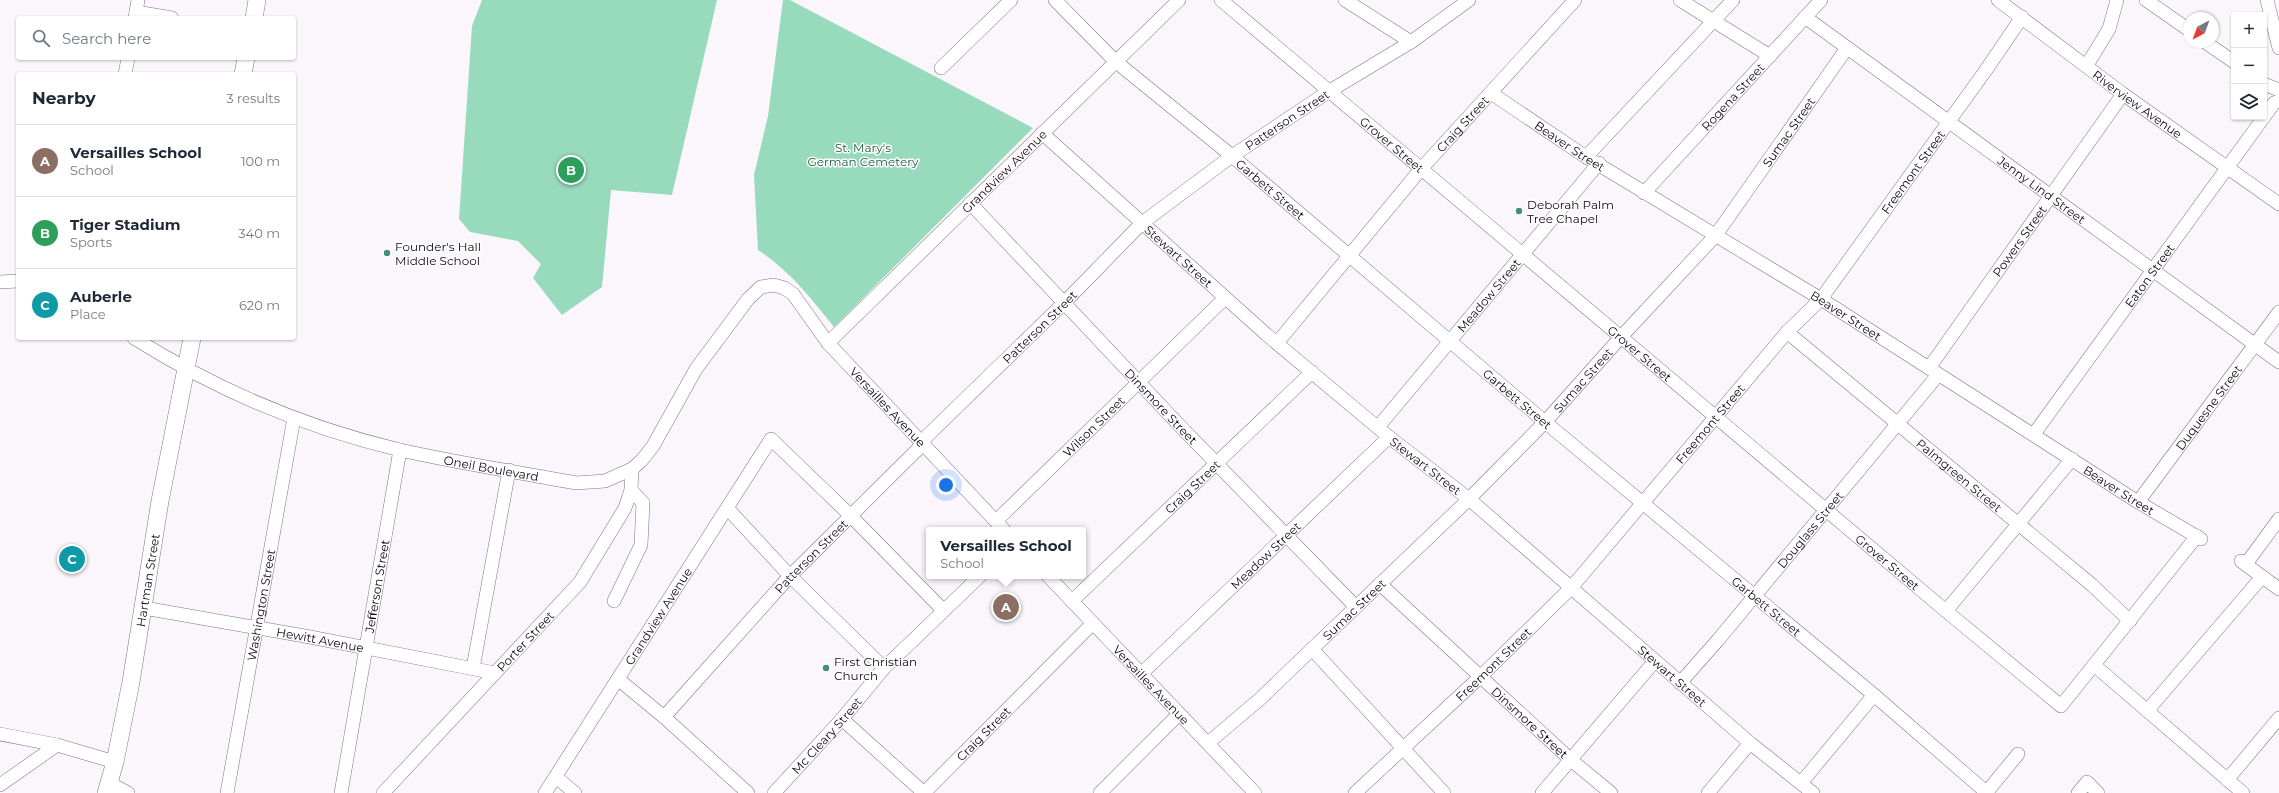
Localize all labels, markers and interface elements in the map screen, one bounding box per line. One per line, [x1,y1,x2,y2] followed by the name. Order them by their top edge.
[2183,12,2219,48] north arrow
[2231,12,2267,120] map controls
[2231,12,2267,48] button: +
[16,16,296,60] search box
[30,27,52,49] icon: search
[62,29,151,48] text: Search here
[2231,48,2267,84] button: −
[1698,59,1767,133] street label: Rogena Street
[2090,67,2185,141] street label: Riverview Avenue
[2231,84,2267,120] button: layers
[1242,86,1332,153] street label: Patterson Street
[32,88,96,108] text: Nearby
[226,90,280,106] text: 3 results
[1433,92,1492,155] street label: Craig Street
[1759,94,1818,169] street label: Sumac Street
[1357,113,1427,176] street label: Grover Street
[1532,117,1608,174] street label: Beaver Street
[958,126,1050,216] street label: Grandview Avenue
[1878,127,1948,216] street label: Freemont Street
[808,140,919,169] park label: St. Mary's German Cemetery
[70,143,202,162] text: Versailles School
[1994,152,2089,226] street label: Jenny Lind Street
[40,153,50,169] text: A
[241,153,280,169] text: 100 m
[558,155,584,185] pin: B
[1233,155,1308,222] street label: Garbett Street
[70,162,114,178] text: School
[1527,197,1614,226] place label: Deborah Palm Tree Chapel
[1989,202,2049,279] street label: Powers Street
[1514,206,1524,216] marker: Deborah Palm Tree Chapel
[70,215,181,234] text: Tiger Stadium
[1142,222,1216,290] street label: Stewart Street
[40,225,50,241] text: B
[238,225,280,241] text: 340 m
[70,234,112,250] text: Sports
[395,239,481,268] place label: Founder's Hall Middle School
[2121,241,2177,310] street label: Eaton Street
[382,248,392,258] marker: Founder's Hall Middle School
[1453,255,1523,335] street label: Meadow Street
[70,287,132,306] text: Auberle
[999,287,1080,366] street label: Patterson Street
[1808,287,1884,343] street label: Beaver Street
[40,297,50,313] text: C
[239,297,280,313] text: 620 m
[70,306,106,322] text: Place
[1605,322,1675,384] street label: Grover Street
[1550,344,1615,415] street label: Sumac Street
[2172,362,2245,453] street label: Duquesne Street
[847,364,929,450] street label: Versailles Avenue
[1122,365,1201,447] street label: Dinsmore Street
[1480,365,1555,432] street label: Garbett Street
[1672,381,1748,466] street label: Freemont Street
[1059,393,1128,460] street label: Wilson Street
[1387,433,1465,498] street label: Stewart Street
[1914,435,2005,515] street label: Palmgreen Street
[443,452,540,484] street label: Oneil Boulevard
[1161,456,1223,516] street label: Craig Street
[2081,462,2157,518] street label: Beaver Street
[936,475,956,495] your location
[1774,488,1846,571] street label: Douglass Street
[771,516,851,596] street label: Patterson Street
[1227,518,1304,592] street label: Meadow Street
[926,527,1086,579] popup
[1853,531,1923,593] street label: Grover Street
[132,532,162,628] street label: Hartman Street
[940,536,1072,555] text: Versailles School
[361,538,392,635] street label: Jefferson Street
[59,544,85,574] pin: C
[243,548,278,662] street label: Washington Street
[940,555,984,571] text: School
[621,564,695,668] street label: Grandview Avenue
[1729,573,1804,639] street label: Garbett Street
[1319,575,1388,643] street label: Sumac Street
[993,592,1019,622] pin: A
[493,608,557,674] street label: Porter Street
[275,624,365,655] street label: Hewitt Avenue
[1452,624,1534,704] street label: Freemont Street
[1110,642,1193,727] street label: Versailles Avenue
[1635,642,1710,710] street label: Stewart Street
[834,654,917,683] place label: First Christian Church
[821,663,831,673] marker: First Christian Church
[1489,683,1572,761] street label: Dinsmore Street
[788,694,865,777] street label: Mc Cleary Street
[953,703,1014,764] street label: Craig Street

